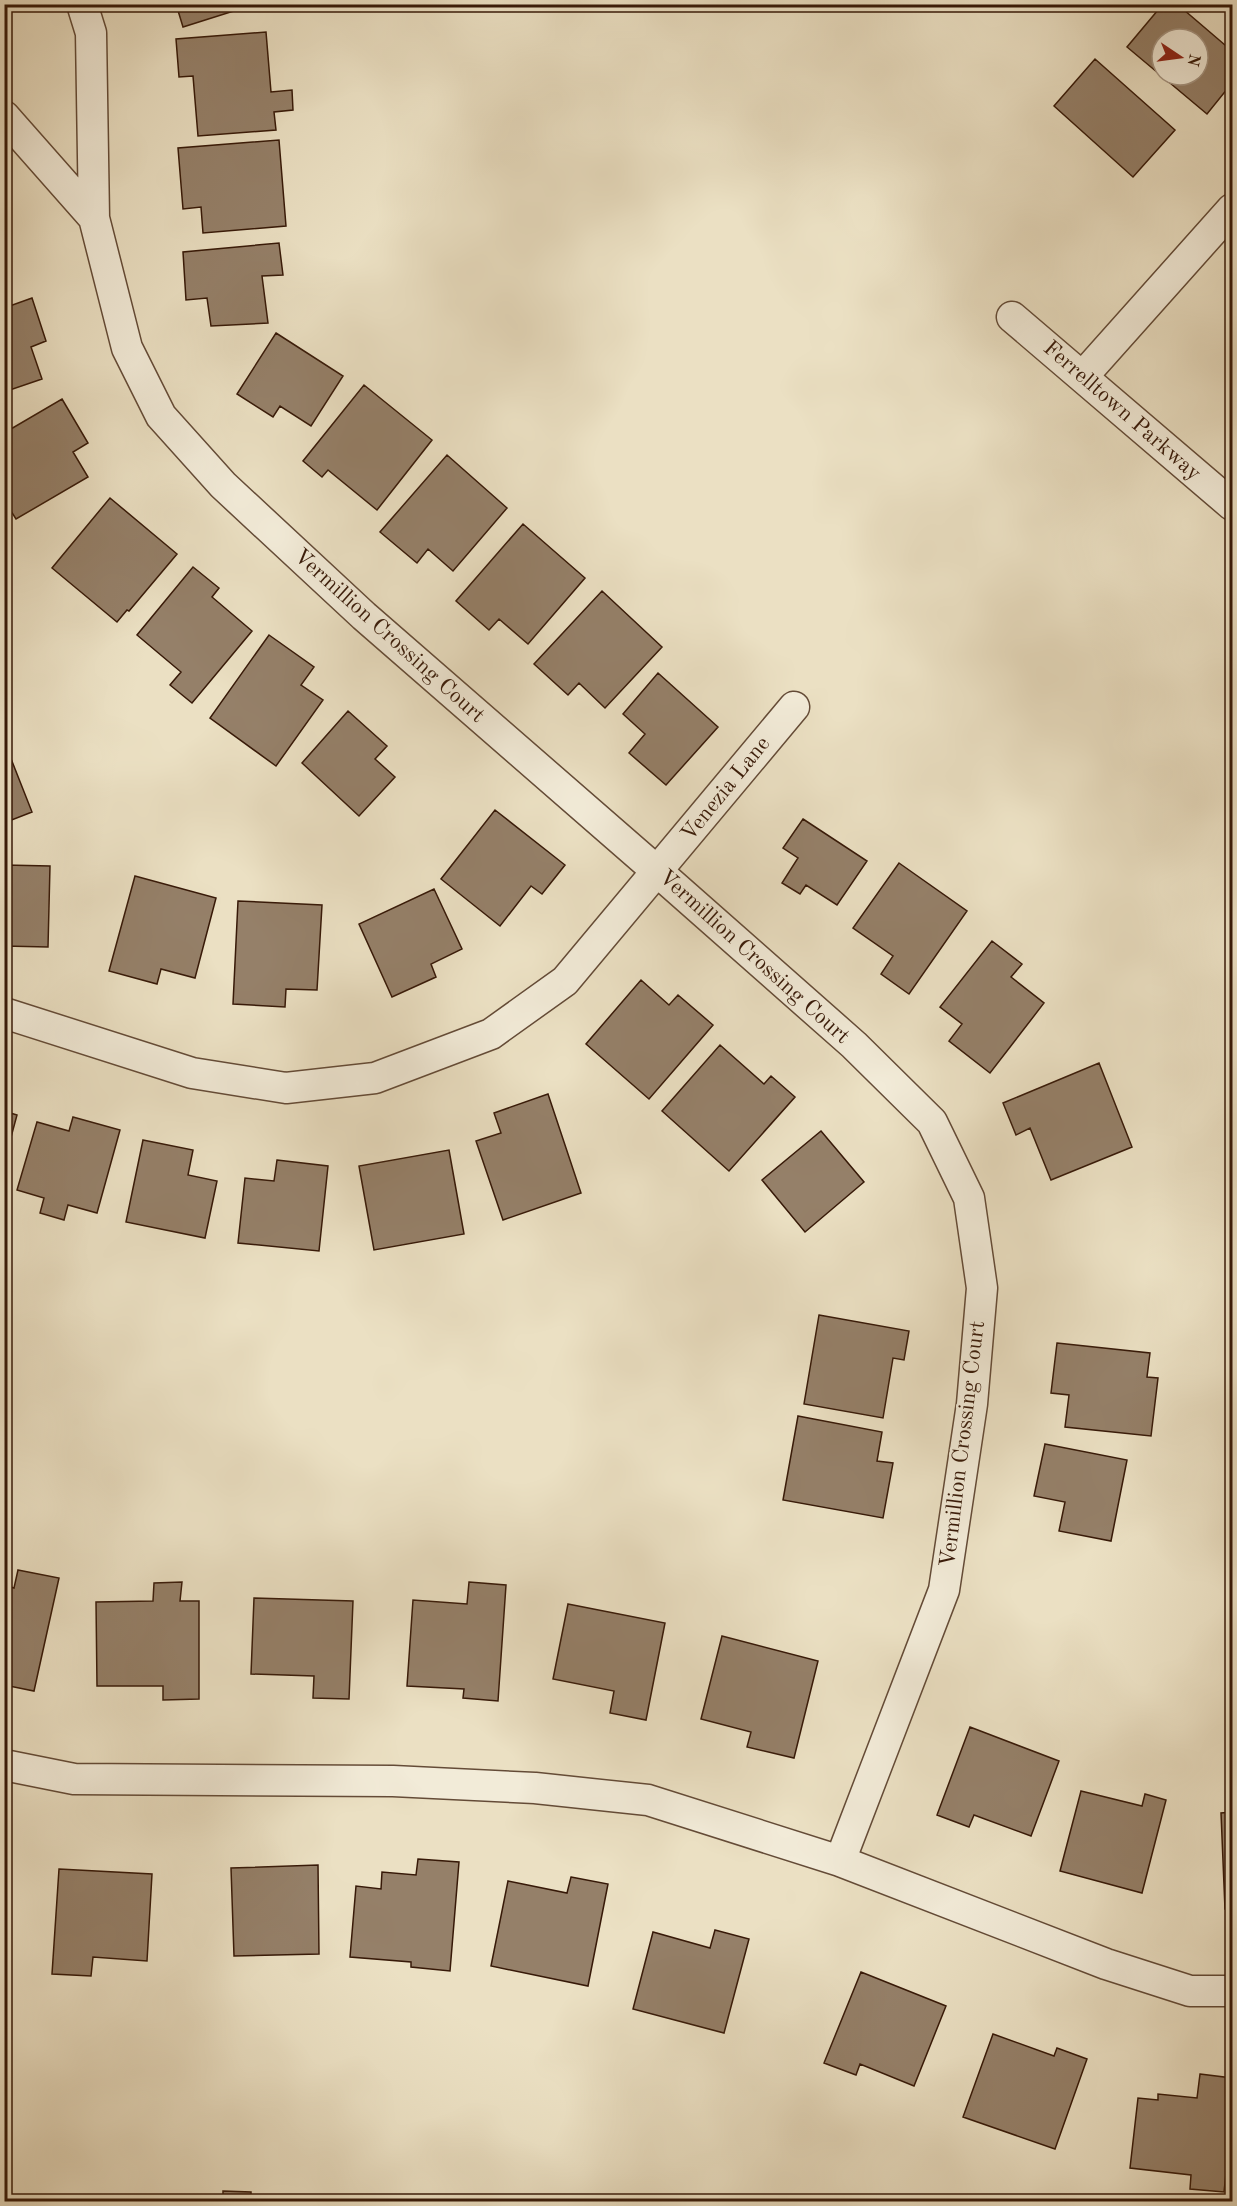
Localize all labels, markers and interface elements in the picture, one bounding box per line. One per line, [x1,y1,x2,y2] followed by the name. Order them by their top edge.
[1150,27,1210,87] north arrow
[1183,52,1202,68] text: N
[1039,337,1205,485] street label: Ferrelltown Parkway
[290,545,488,727] street label: Vermillion Crossing Court
[677,733,775,845] street label: Venezia Lane
[655,866,853,1048] street label: Vermillion Crossing Court
[937,1320,989,1568] street label: Vermillion Crossing Court

